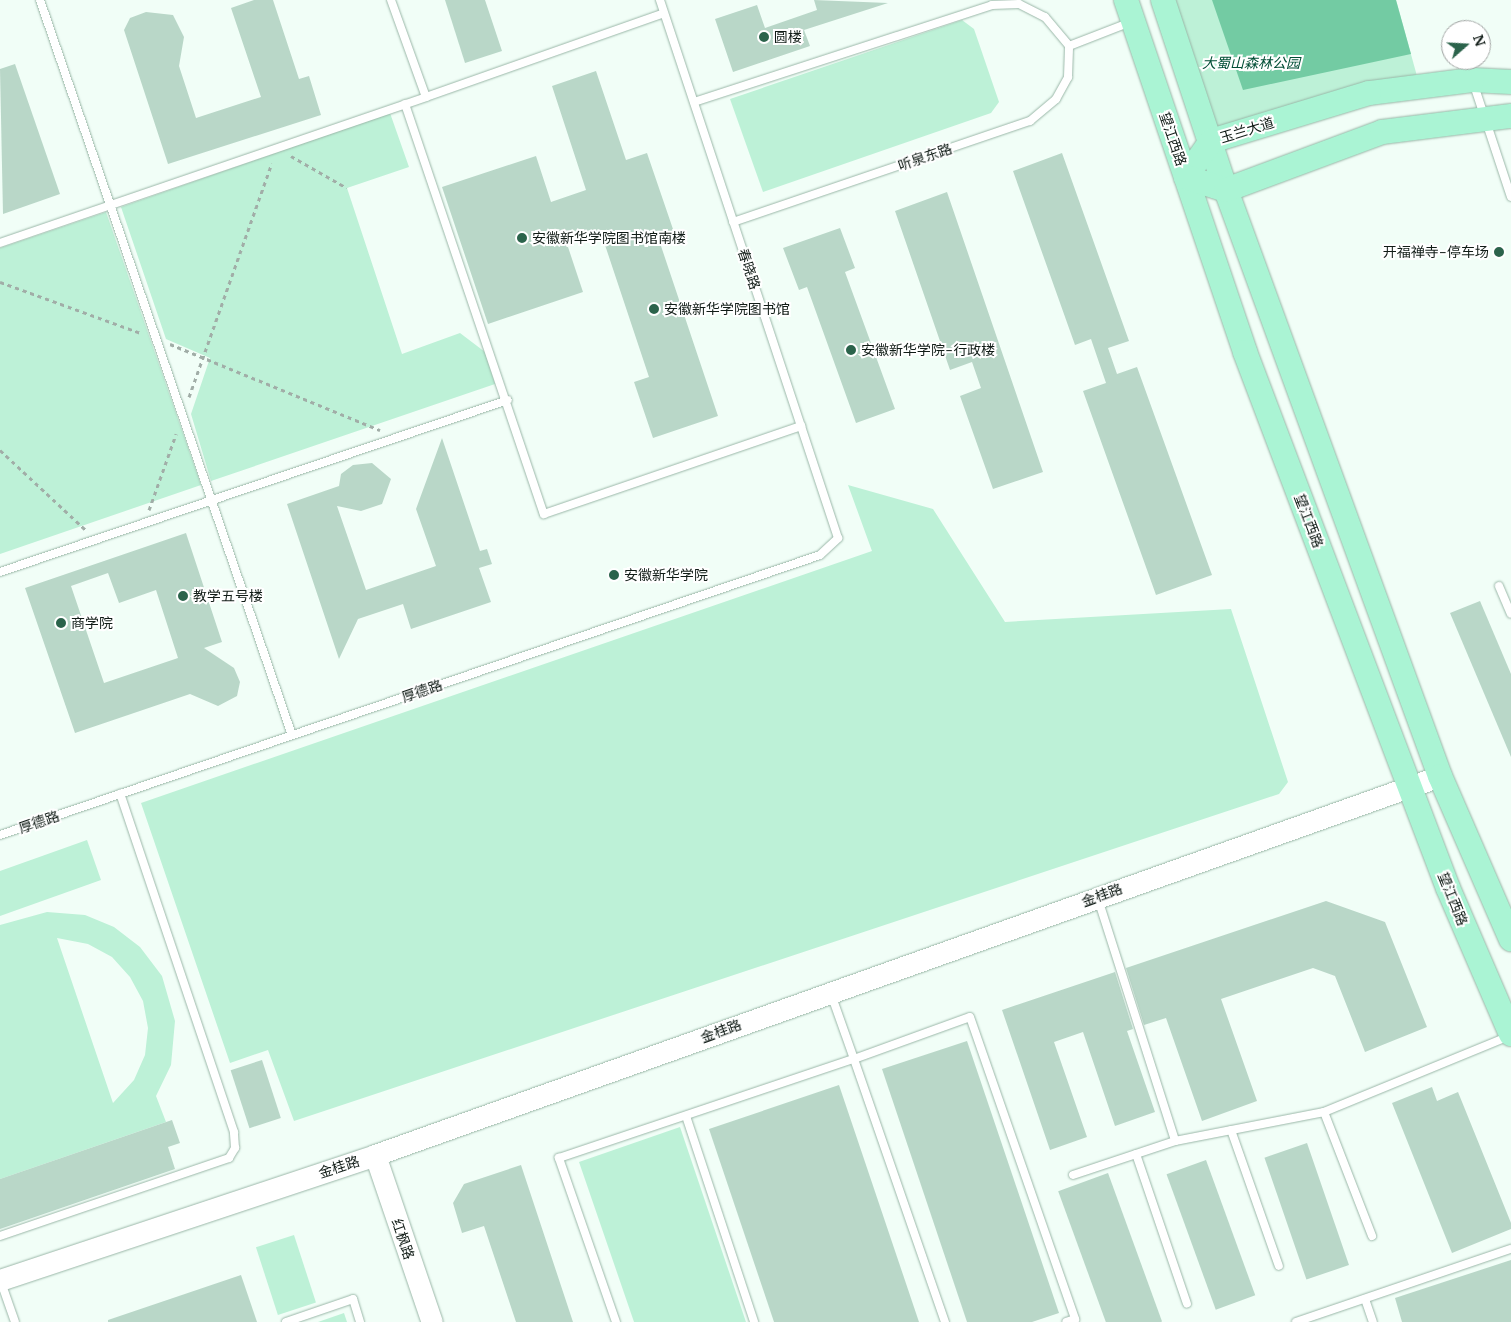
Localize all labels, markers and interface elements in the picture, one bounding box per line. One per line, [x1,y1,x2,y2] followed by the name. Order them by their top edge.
[1441,20,1491,70] north arrow
[774,29,802,45] place label: 圆楼
[758,31,770,43] marker: 圆楼
[1469,32,1490,49] text: N
[1202,55,1300,71] park label: 大蜀山森林公园
[1156,110,1190,168] street label: 望江西路
[1218,114,1276,146] street label: 玉兰大道
[896,140,954,174] street label: 听泉东路
[532,230,686,246] place label: 安徽新华学院图书馆南楼
[516,232,528,244] marker: 安徽新华学院图书馆南楼
[1383,244,1489,260] place label: 开福禅寺-停车场
[735,246,763,292] street label: 春晓路
[1493,246,1505,258] marker: 开福禅寺-停车场
[664,301,790,317] place label: 安徽新华学院图书馆
[648,303,660,315] marker: 安徽新华学院图书馆
[861,342,995,358] place label: 安徽新华学院-行政楼
[845,344,857,356] marker: 安徽新华学院-行政楼
[1291,492,1327,550] street label: 望江西路
[624,567,708,583] place label: 安徽新华学院
[608,569,620,581] marker: 安徽新华学院
[193,588,263,604] place label: 教学五号楼
[177,590,189,602] marker: 教学五号楼
[71,615,113,631] place label: 商学院
[55,617,67,629] marker: 商学院
[399,676,445,706] street label: 厚德路
[16,807,62,837] street label: 厚德路
[1435,870,1471,928] street label: 望江西路
[1079,880,1125,910] street label: 金桂路
[698,1016,744,1046] street label: 金桂路
[316,1153,362,1181] street label: 金桂路
[388,1216,418,1262] street label: 红枫路

